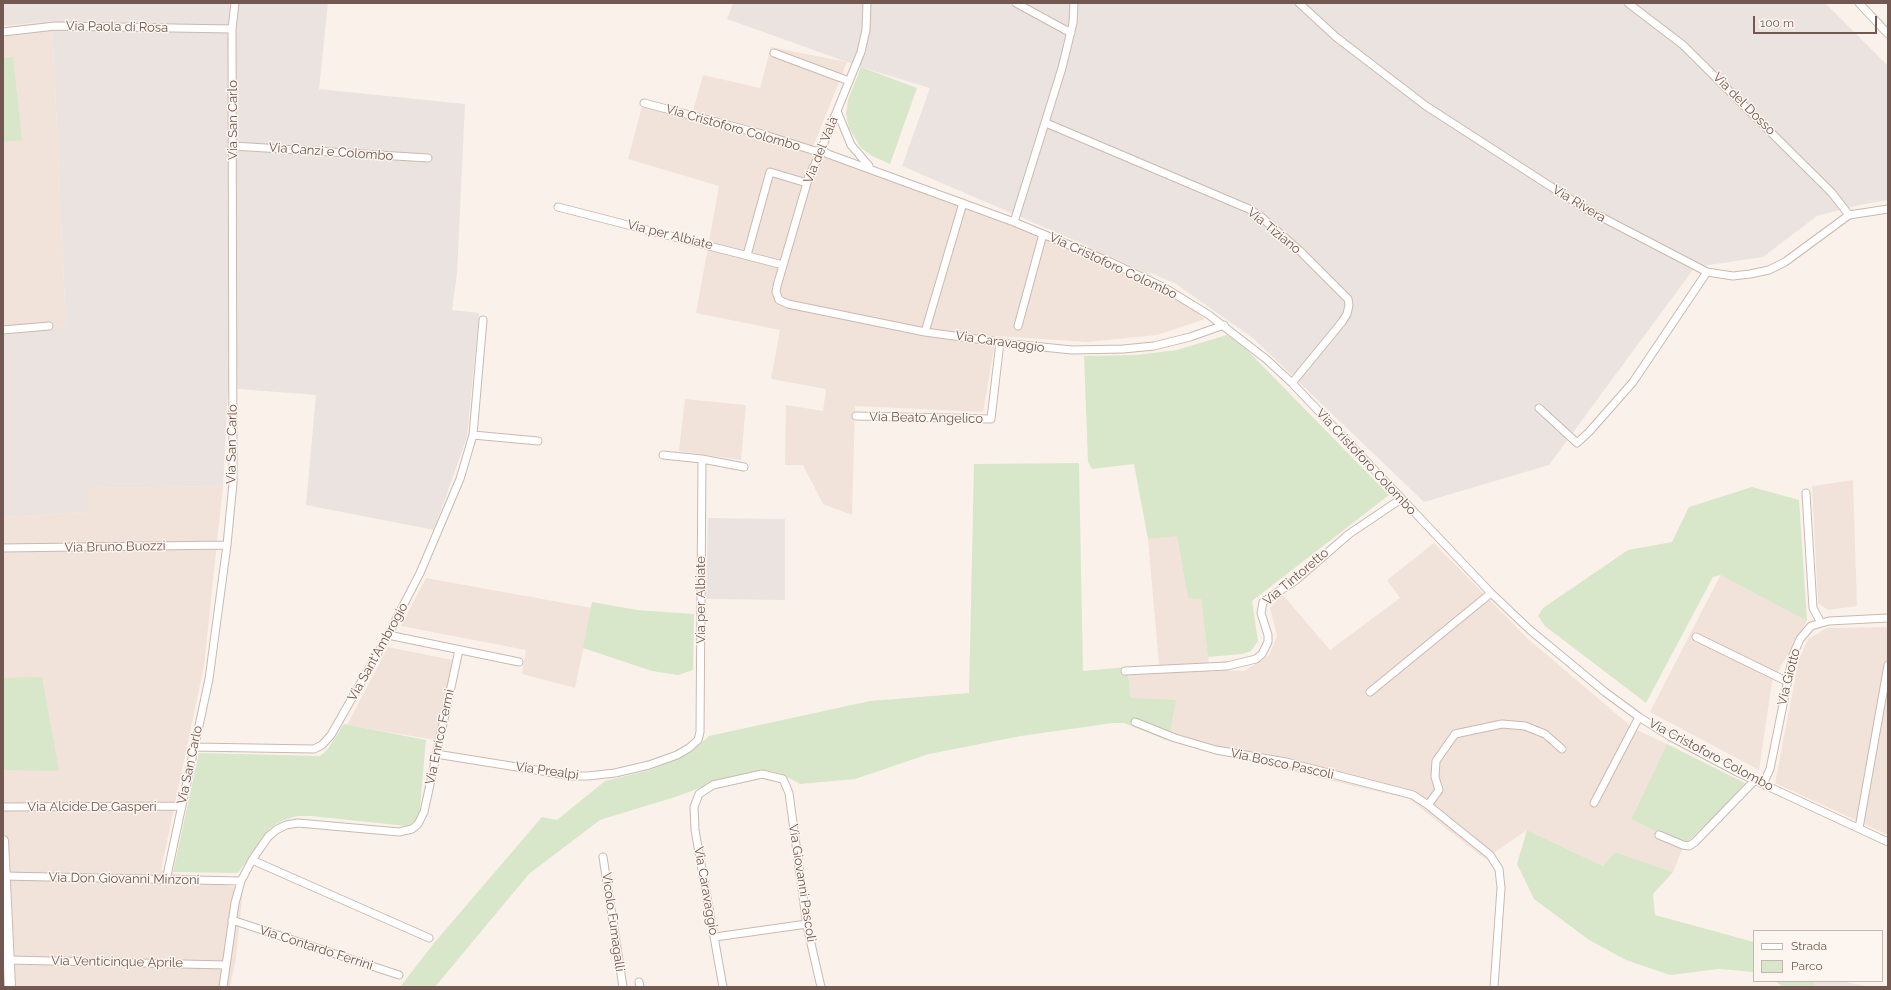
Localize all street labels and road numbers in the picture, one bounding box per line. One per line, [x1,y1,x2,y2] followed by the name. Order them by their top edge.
[66,18,168,36] street label: Via Paola di Rosa
[1710,70,1778,138] street label: Via del Dosso
[225,80,241,160] street label: Via San Carlo
[664,101,802,155] street label: Via Cristoforo Colombo
[801,114,841,186] street label: Via del Valà
[268,140,394,164] street label: Via Canzi e Colombo
[1550,182,1608,226] street label: Via Rivera
[1244,205,1304,257] street label: Via Tiziano
[626,217,714,253] street label: Via per Albiate
[1047,229,1179,303] street label: Via Cristoforo Colombo
[954,328,1046,356] street label: Via Caravaggio
[224,404,240,484] street label: Via San Carlo
[1313,406,1419,518] street label: Via Cristoforo Colombo
[869,409,983,427] street label: Via Beato Angelico
[64,538,166,556] street label: Via Bruno Buozzi
[1260,545,1332,609] street label: Via Tintoretto
[693,556,709,644] street label: Via per Albiate
[344,600,412,704] street label: Via Sant'Ambrogio
[1774,647,1804,707] street label: Via Giotto
[422,688,458,786] street label: Via Enrico Fermi
[1646,715,1776,795] street label: Via Cristoforo Colombo
[174,724,206,806] street label: Via San Carlo
[1229,745,1335,783] street label: Via Bosco Pascoli
[514,759,580,783] street label: Via Prealpi
[27,799,157,815] street label: Via Alcide De Gasperi
[785,823,819,943] street label: Via Giovanni Pascoli
[691,845,721,937] street label: Via Caravaggio
[48,870,200,888] street label: Via Don Giovanni Minzoni
[598,871,628,973] street label: Vicolo Fumagalli
[257,922,375,974] street label: Via Contardo Ferrini
[51,953,183,971] street label: Via Venticinque Aprile

